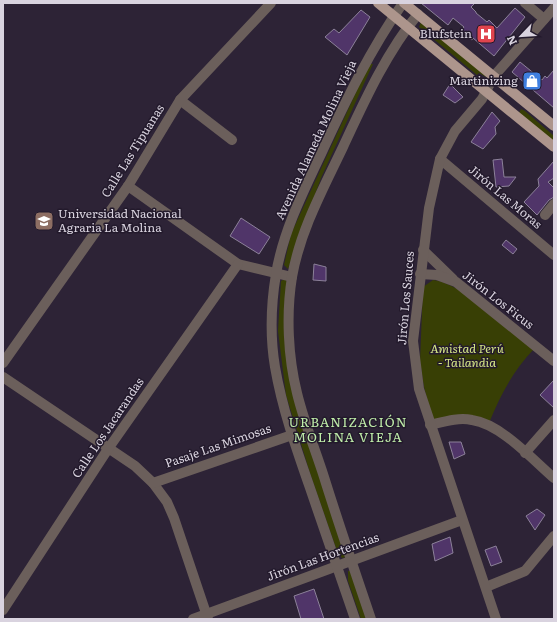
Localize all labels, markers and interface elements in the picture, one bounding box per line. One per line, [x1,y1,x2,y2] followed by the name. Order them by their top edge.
[501,16,541,56] north arrow
[475,23,497,45] hospital icon: Blufstein
[420,24,472,42] place label: Blufstein
[502,33,520,48] text: N
[270,56,360,222] street label: Avenida Alameda Molina Vieja
[521,70,543,92] shop icon: Martinizing
[449,71,518,89] place label: Martinizing
[96,100,168,201] street label: Calle Las Tipuanas
[465,160,547,233] street label: Jirón Las Moras
[58,204,182,236] place label: Universidad Nacional Agraria La Molina
[33,210,55,232] school or university icon: Universidad Nacional Agraria La Molina
[392,250,418,346] street label: Jirón Los Sauces
[459,266,539,333] street label: Jirón Los Ficus
[430,339,505,371] park label: Amistad Perú - Tailandia
[67,373,148,481] street label: Calle Los Jacarandas
[288,412,408,446] district label: URBANIZACIÓN MOLINA VIEJA
[162,418,274,472] street label: Pasaje Las Mimosas
[264,527,382,585] street label: Jirón Las Hortencias

